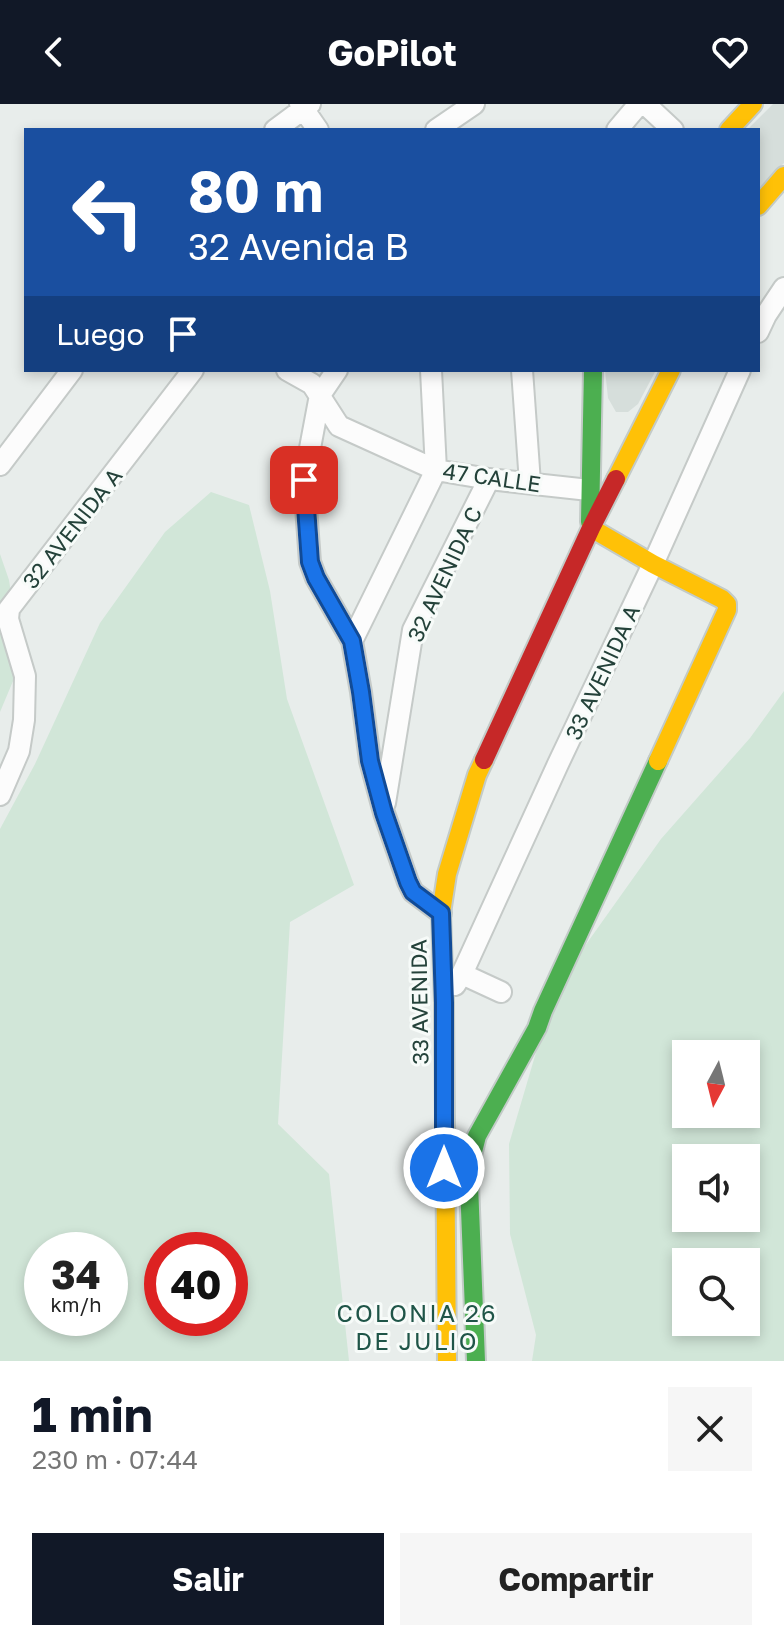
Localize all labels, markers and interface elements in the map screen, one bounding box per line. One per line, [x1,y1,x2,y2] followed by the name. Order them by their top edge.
[32,30,76,74] icon: back
[708,30,752,74] icon: heart
[327,31,457,74] text: GoPilot
[188,157,323,224] text: 80 m
[56,160,160,264] icon: left
[188,225,409,268] text: 32 Avenida B
[161,312,205,356] icon: arrive
[56,316,145,352] text: Luego
[270,446,338,514] pin
[441,457,543,497] street label: 47 CALLE
[282,458,326,502] icon: arrive
[17,462,128,594] street label: 32 AVENIDA A
[401,502,487,646] street label: 32 AVENIDA C
[559,600,645,744] street label: 33 AVENIDA A
[404,939,434,1065] street label: 33 AVENIDA
[672,1040,760,1128] north arrow
[672,1040,760,1336] map controls
[402,1126,486,1210] position arrow
[672,1144,760,1232] button: sound
[144,1232,248,1336] speed limit sign: 40
[672,1248,760,1336] button: search
[51,1250,101,1298] text: 34
[51,1292,101,1316] text: km/h
[337,1298,497,1355] district label: COLONIA 26 DE JULIO
[32,1385,153,1443] text: 1 min
[668,1387,752,1471] button: close
[32,1444,198,1475] text: 230 m · 07:44
[32,1533,384,1625] button: Salir
[400,1533,752,1625] button: Compartir

